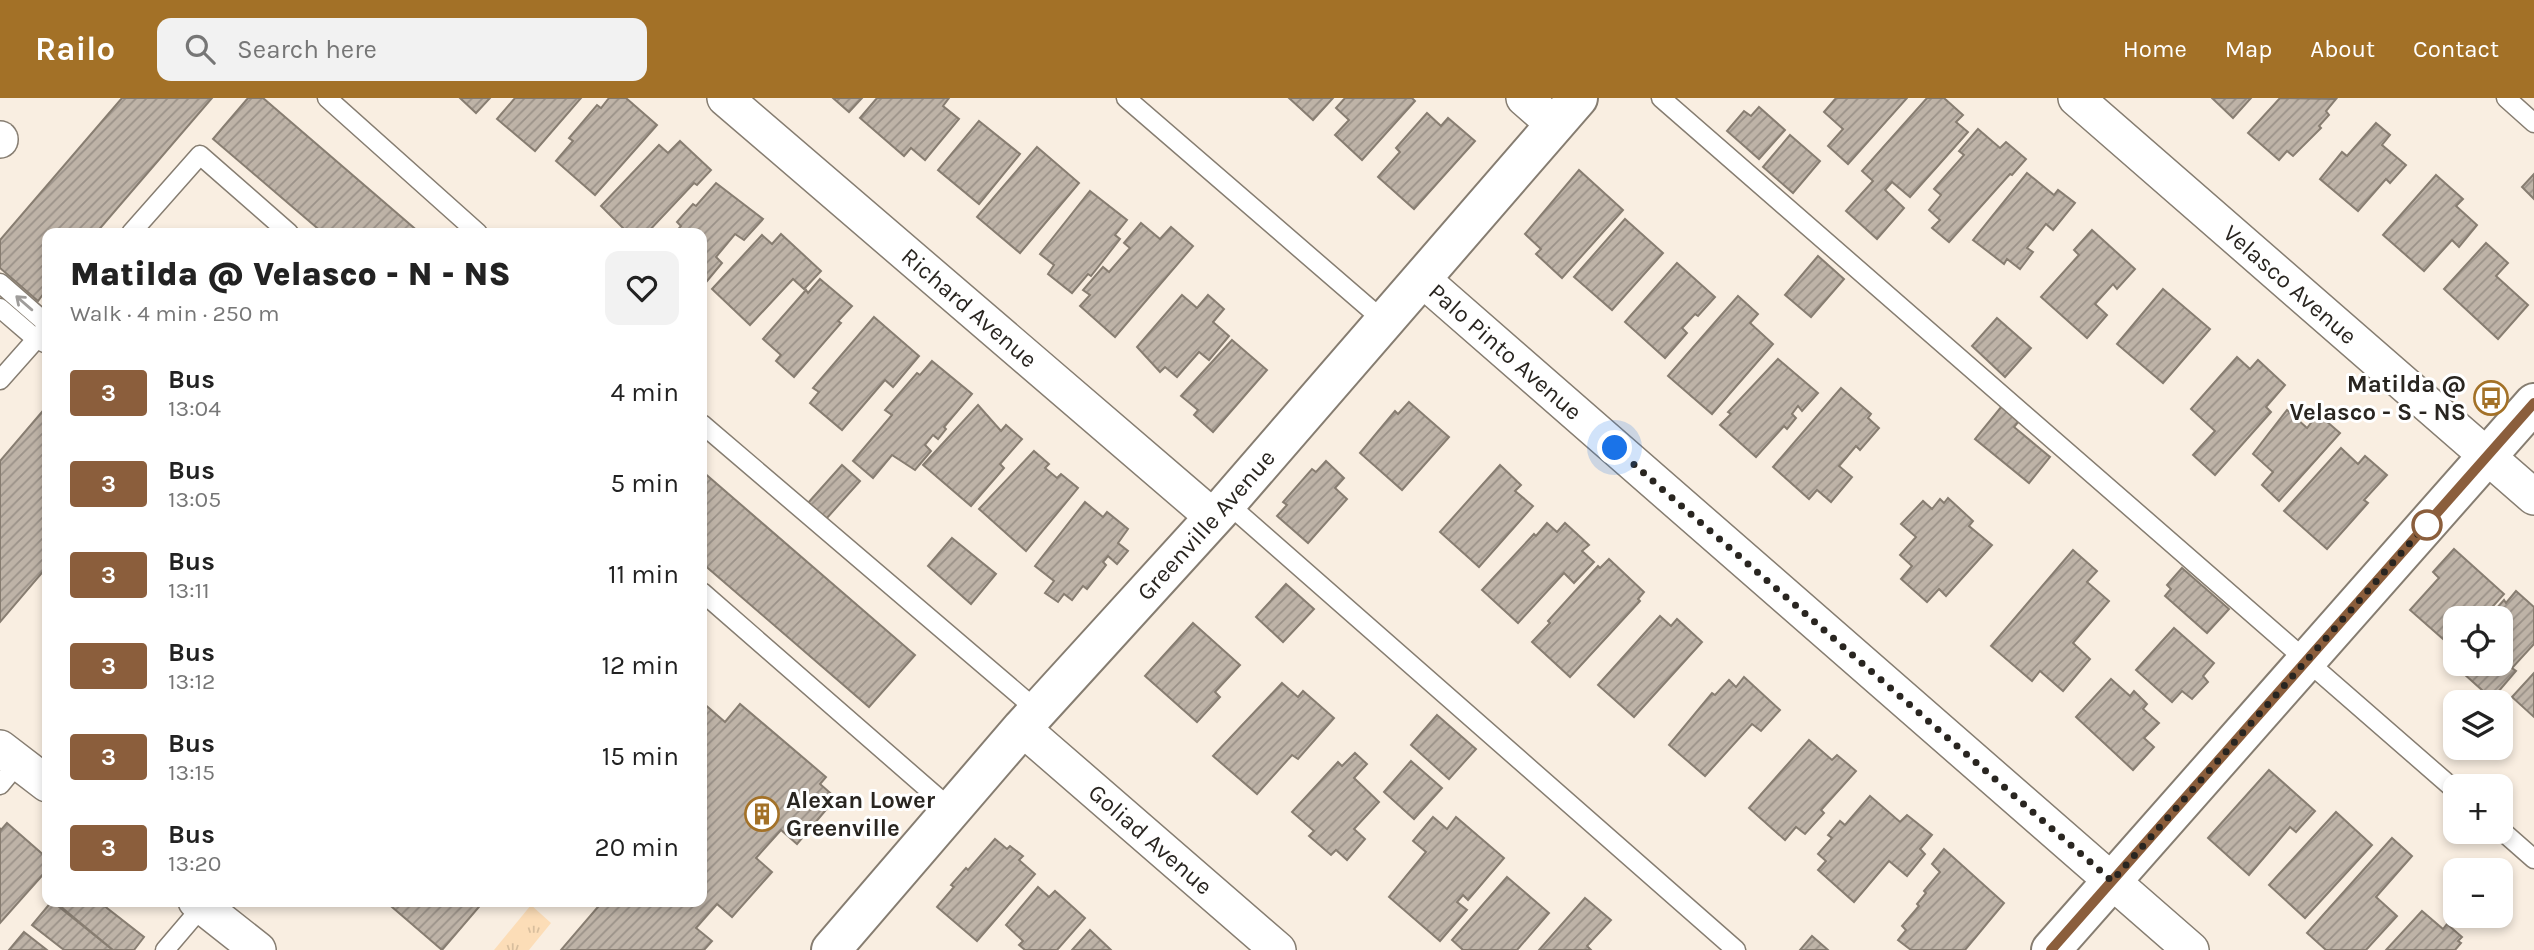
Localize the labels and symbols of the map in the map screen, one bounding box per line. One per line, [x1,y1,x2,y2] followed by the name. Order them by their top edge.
[2218,219,2363,350] street label: Velasco Avenue
[896,242,1043,374] street label: Richard Avenue
[1423,277,1588,426] street label: Palo Pinto Avenue
[15,295,33,311] one-way arrow
[2289,370,2466,426] place label: Matilda @ Velasco - S - NS
[2472,379,2510,417] bus stop icon: Matilda @ Velasco - S - NS
[1597,430,1632,465] your location
[1131,444,1281,606] street label: Greenville Avenue
[2412,510,2442,540] unlabelled marker
[1083,778,1218,901] street label: Goliad Avenue
[786,786,936,842] place label: Alexan Lower Greenville
[743,795,781,833] building icon: Alexan Lower Greenville

